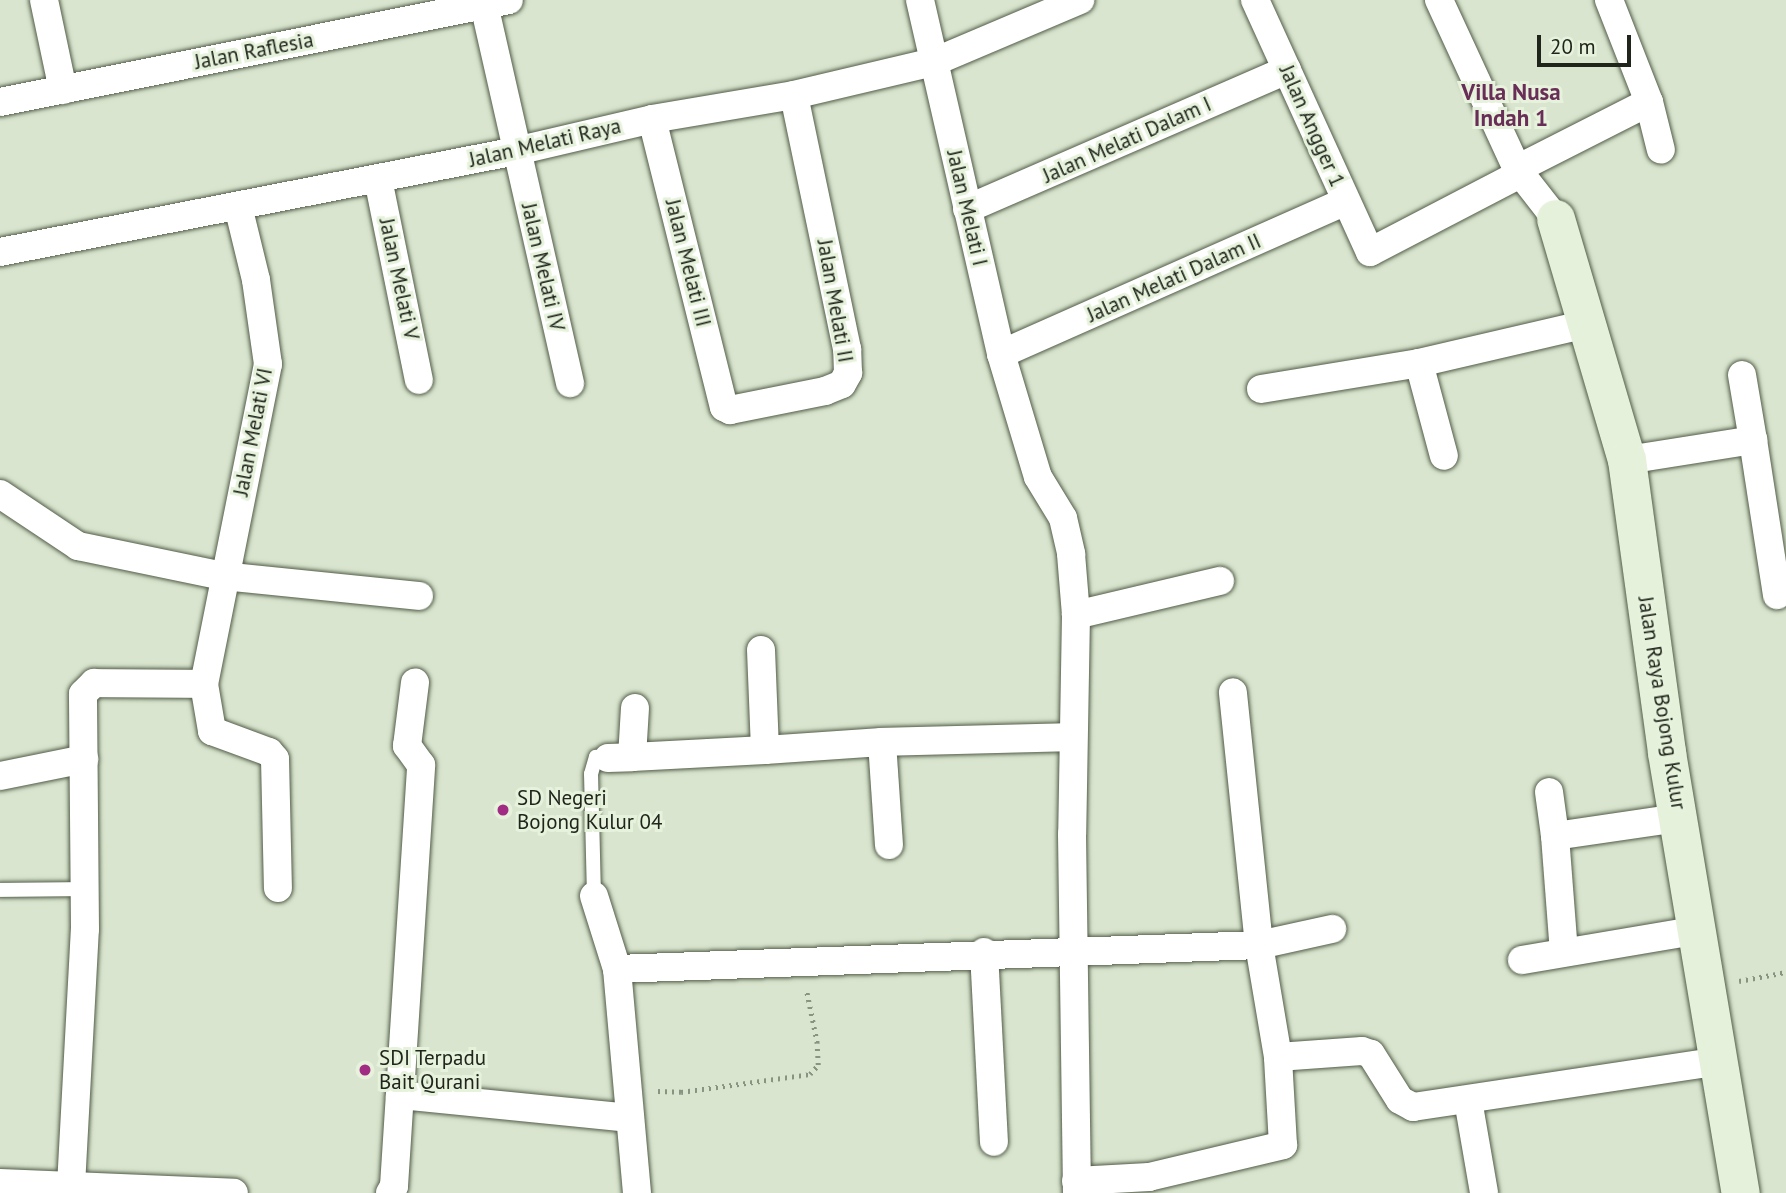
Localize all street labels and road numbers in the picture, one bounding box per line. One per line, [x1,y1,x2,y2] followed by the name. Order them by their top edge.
[192,27,316,75] street label: Jalan Raflesia
[1274,61,1350,191] street label: Jalan Angger 1
[1039,92,1215,188] street label: Jalan Melati Dalam I
[467,113,623,173] street label: Jalan Melati Raya
[941,147,993,269] street label: Jalan Melati I
[660,197,716,329] street label: Jalan Melati III
[516,201,570,333] street label: Jalan Melati IV
[374,216,424,342] street label: Jalan Melati V
[1083,228,1265,328] street label: Jalan Melati Dalam II
[812,237,858,365] street label: Jalan Melati II
[228,366,278,498] street label: Jalan Melati VI
[1633,595,1691,811] street label: Jalan Raya Bojong Kulur

